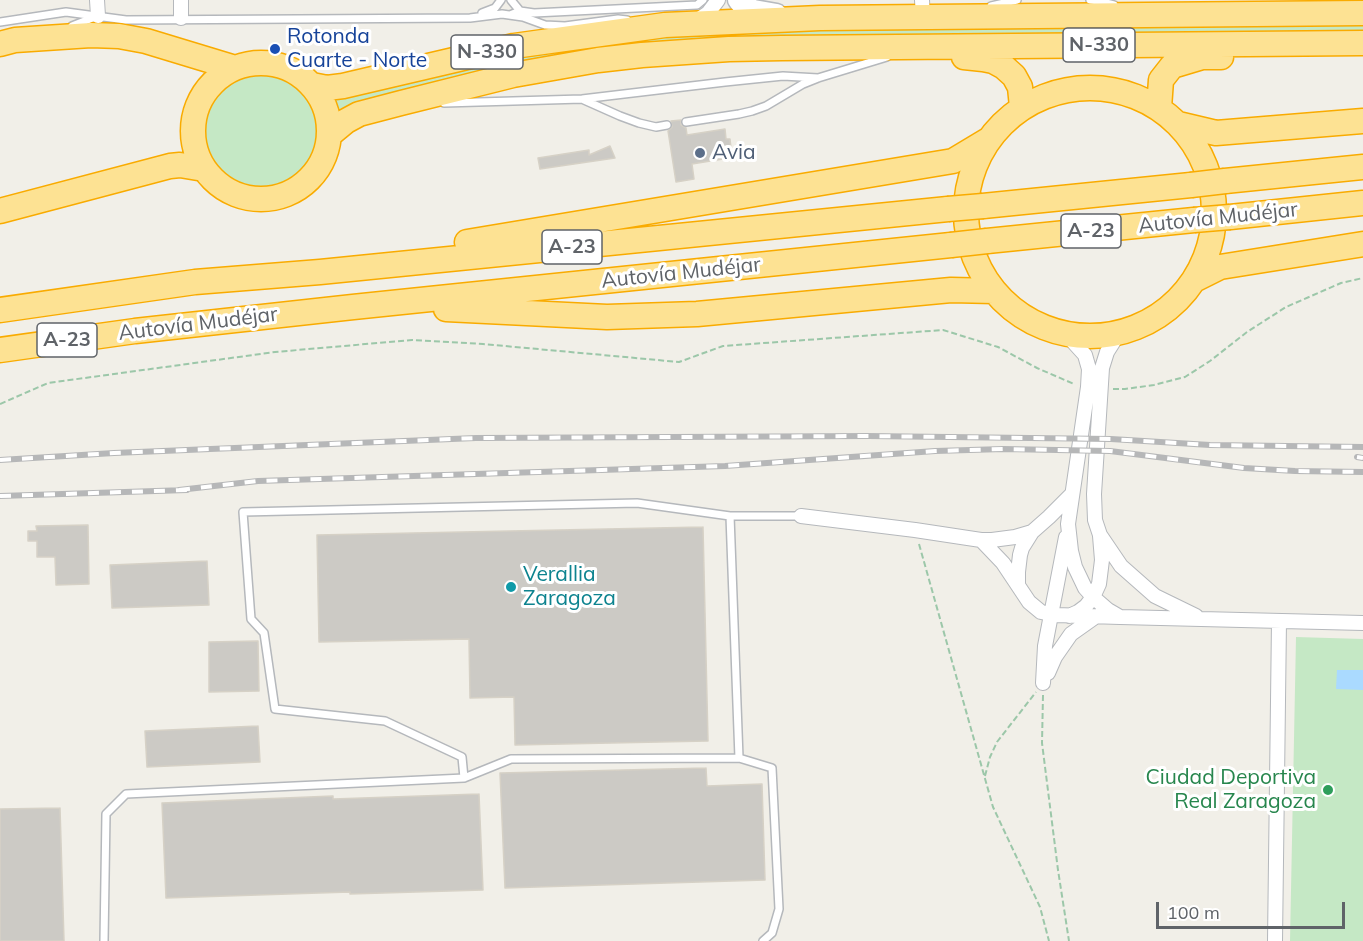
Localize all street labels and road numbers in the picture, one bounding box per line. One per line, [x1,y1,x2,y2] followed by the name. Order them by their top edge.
[1063,28,1135,62] road number: N-330
[451,35,523,69] road number: N-330
[1137,197,1299,239] street label: Autovía Mudéjar
[1061,214,1121,248] road number: A-23
[542,230,602,264] road number: A-23
[600,252,762,294] street label: Autovía Mudéjar
[117,302,279,346] street label: Autovía Mudéjar
[37,323,97,357] road number: A-23

